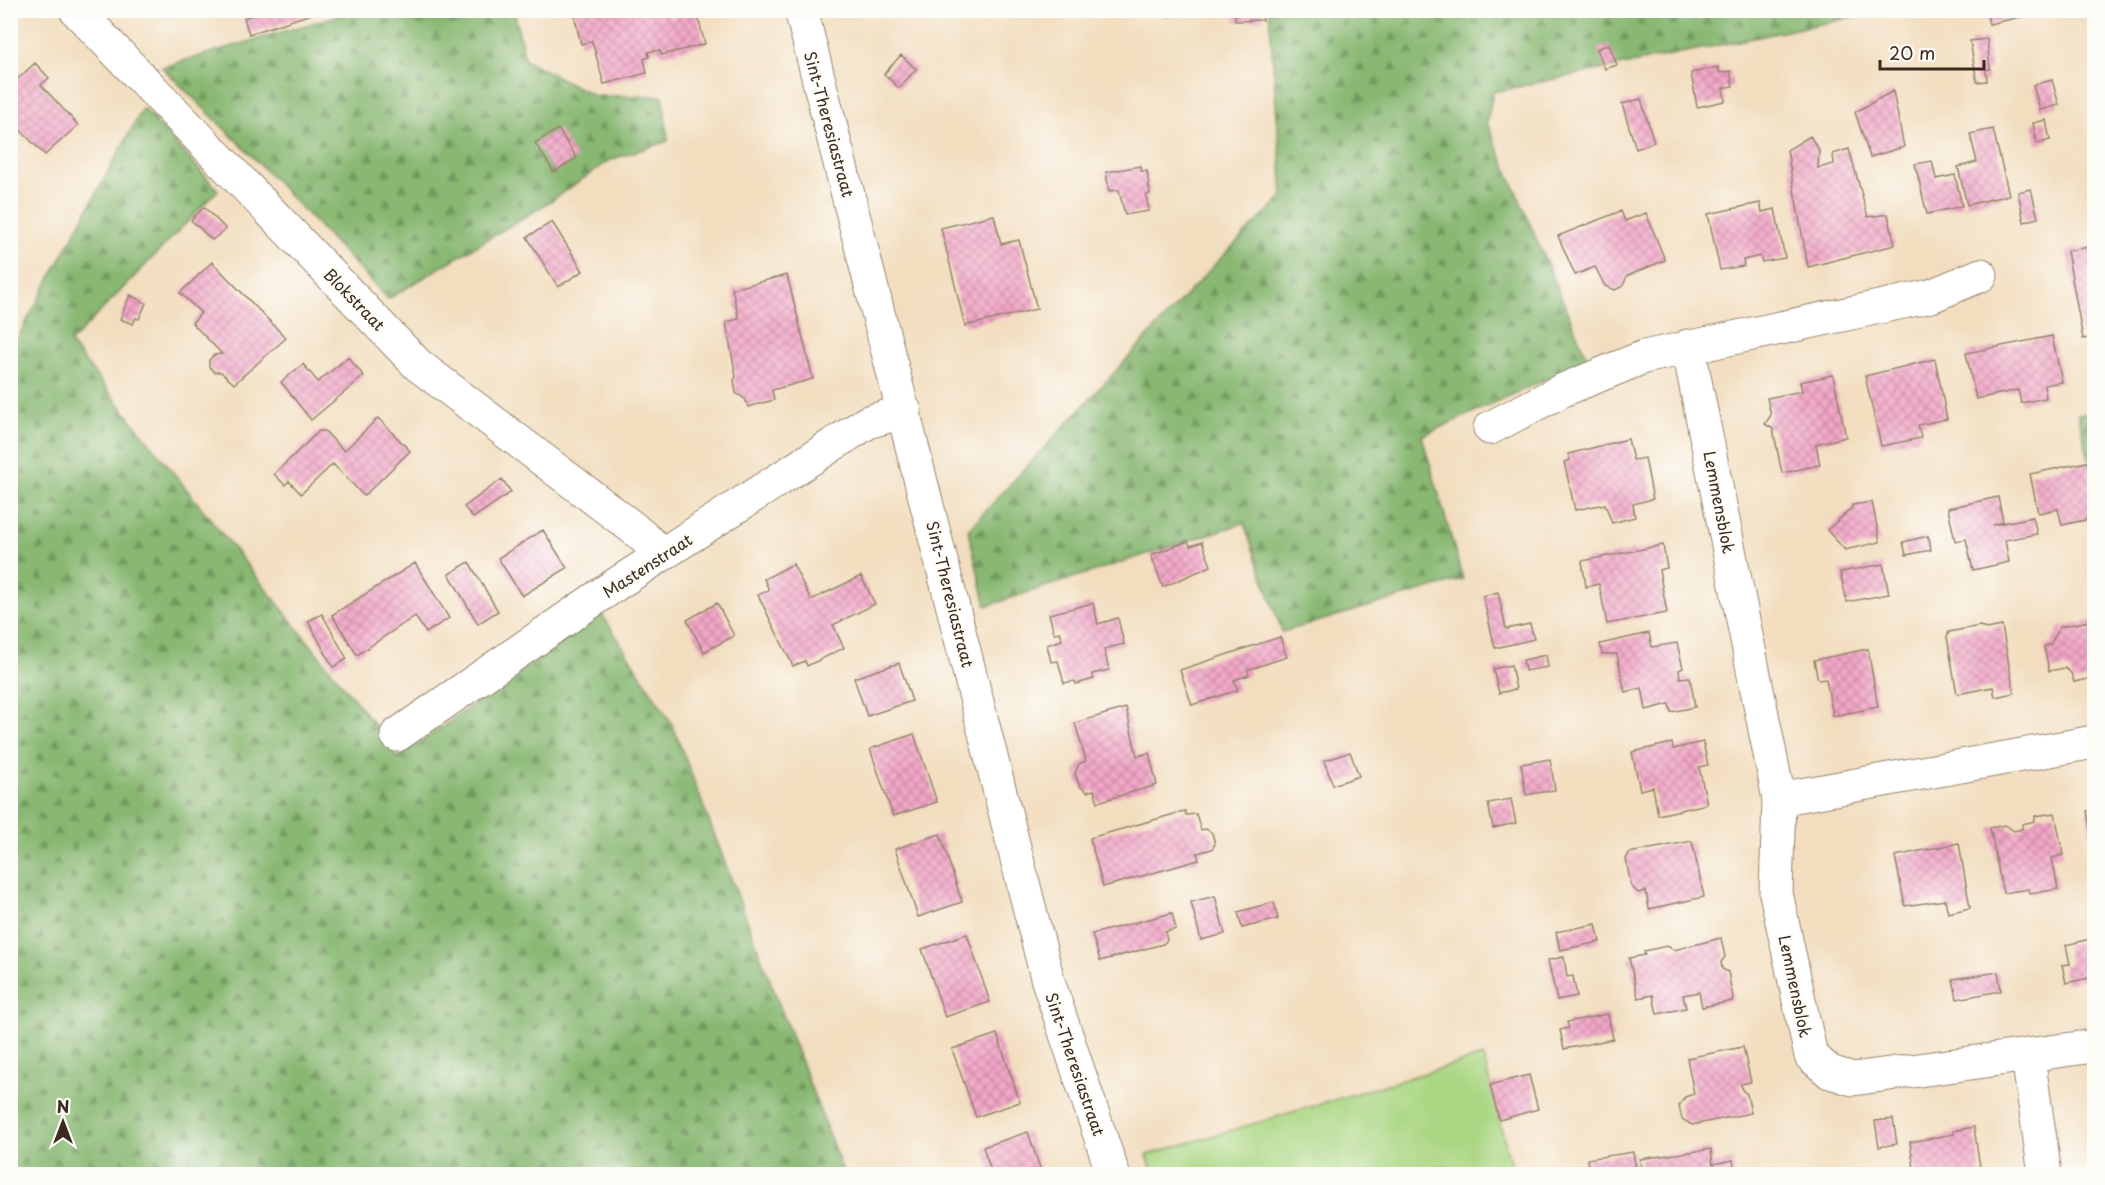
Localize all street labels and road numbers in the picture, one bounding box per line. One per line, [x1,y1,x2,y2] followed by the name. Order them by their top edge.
[799,48,861,200] street label: Sint-Theresiastraat
[319,262,391,336] street label: Blokstraat
[1698,449,1742,555] street label: Lemmensblok
[921,518,981,670] street label: Sint-Theresiastraat
[597,527,697,603] street label: Mastenstraat
[1773,932,1819,1040] street label: Lemmensblok
[1040,989,1112,1139] street label: Sint-Theresiastraat

